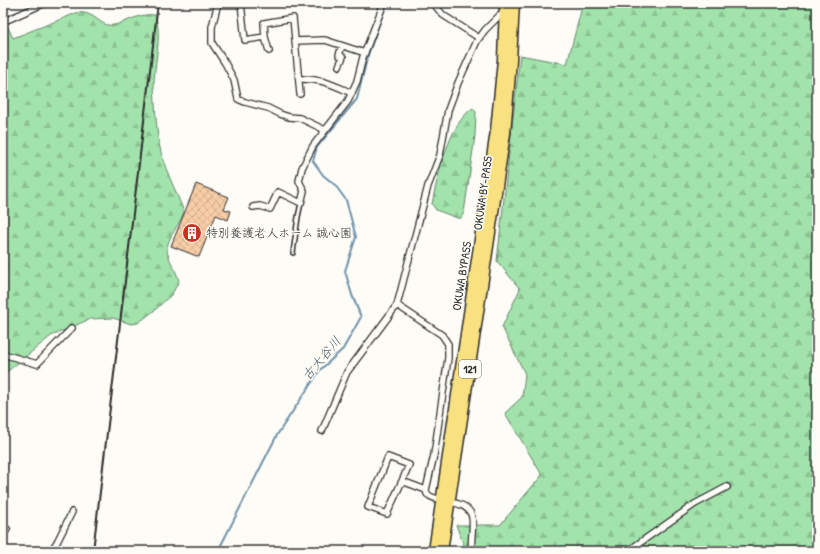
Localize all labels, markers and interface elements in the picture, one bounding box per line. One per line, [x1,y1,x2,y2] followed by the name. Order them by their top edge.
[469,154,496,231] street label: OKUWA BY-PASS
[181,222,203,244] building icon: 特別養護老人ホーム 誠心園
[206,224,352,241] place label: 特別養護老人ホーム 誠心園
[448,240,475,312] street label: OKUWA BYPASS
[297,332,345,384] water label: 古大谷川
[459,360,481,378] road number: 121

